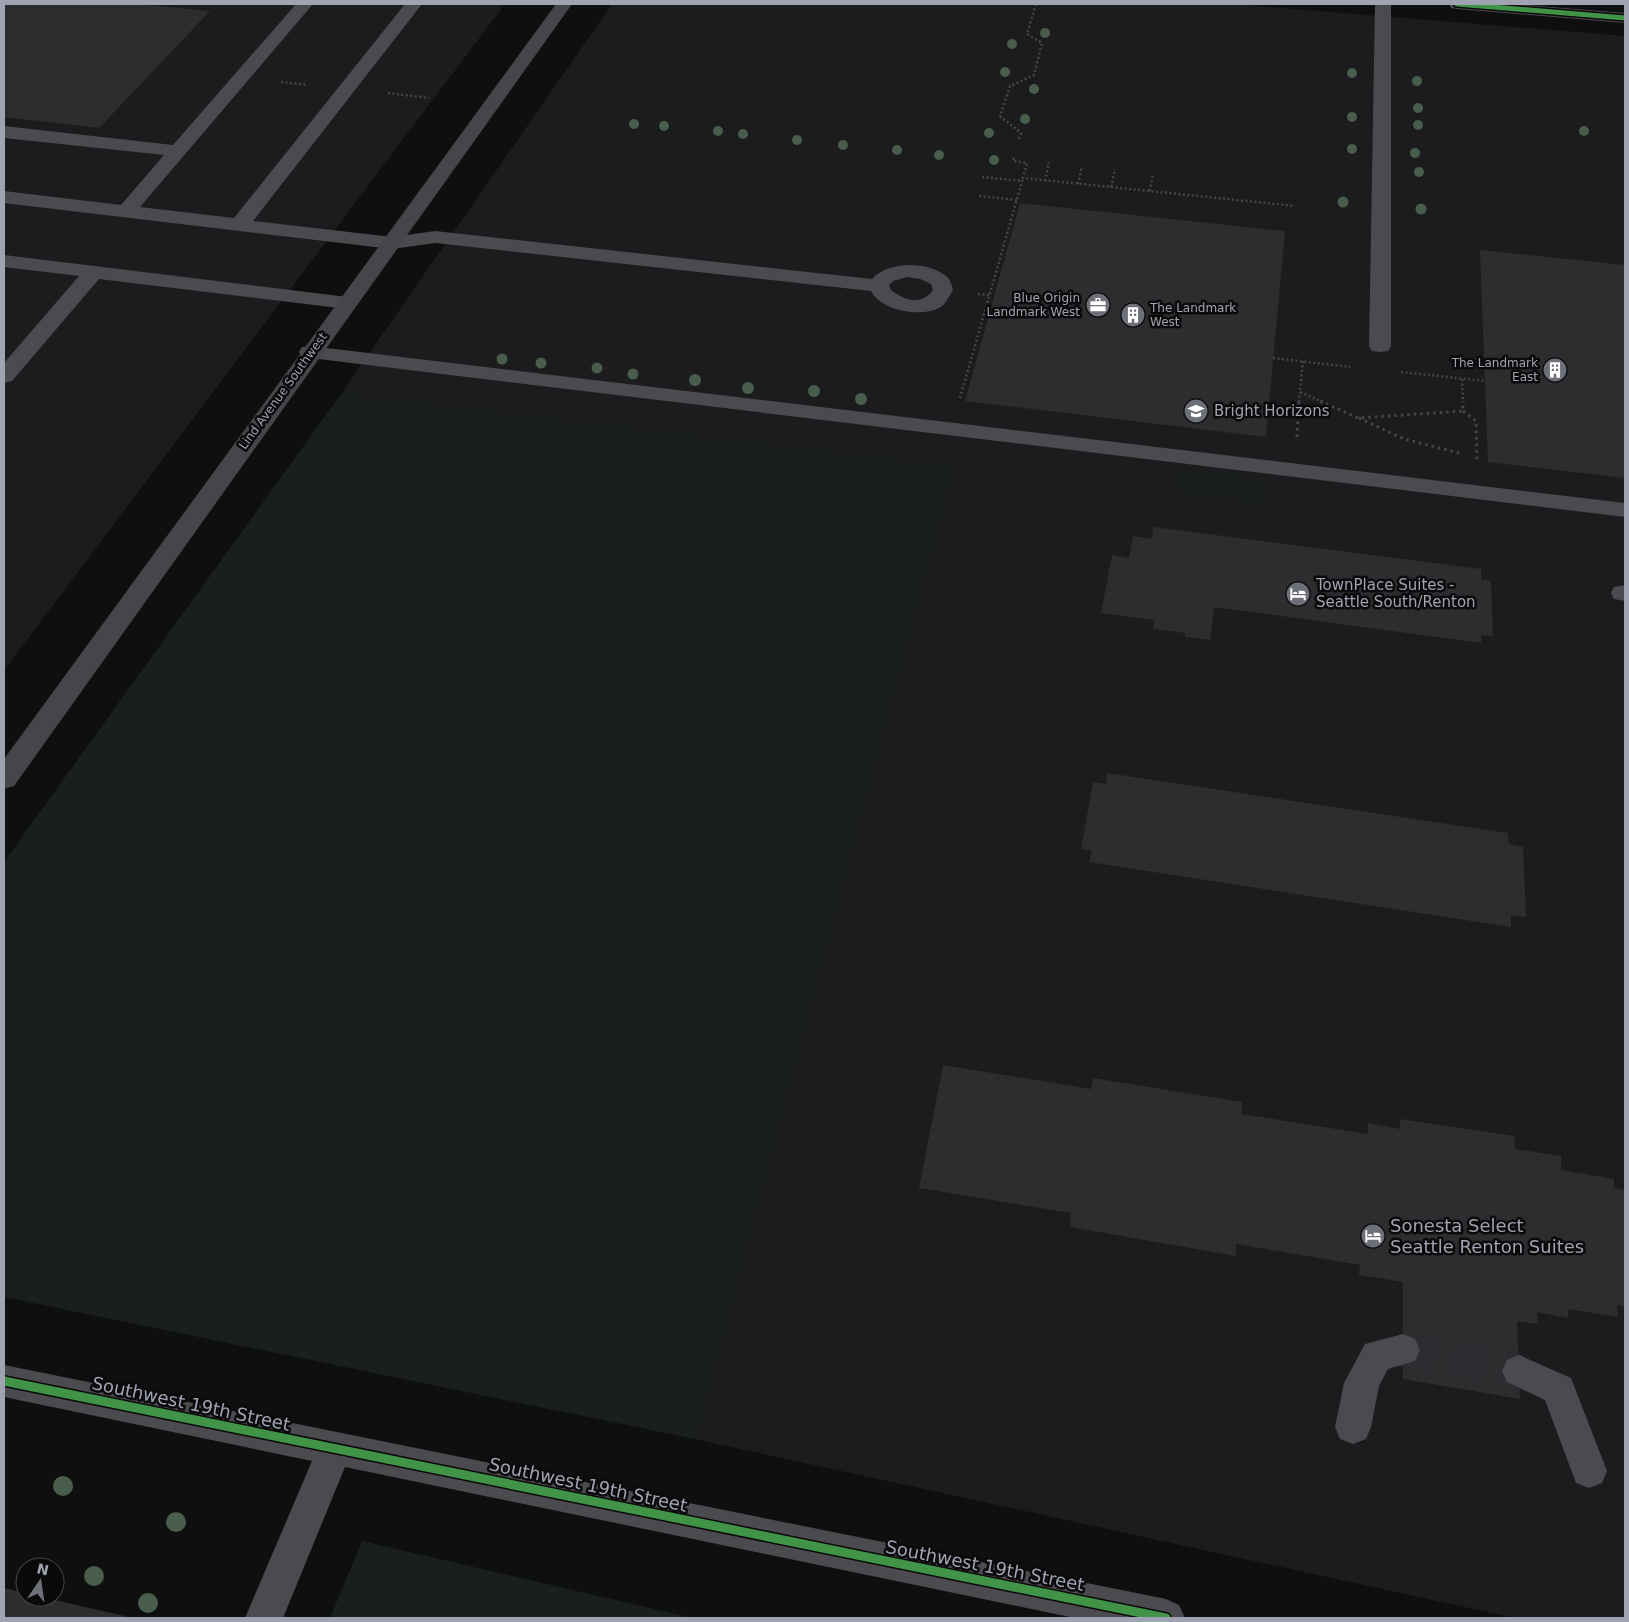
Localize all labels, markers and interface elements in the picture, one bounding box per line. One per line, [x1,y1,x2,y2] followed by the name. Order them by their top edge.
[986,291,1080,319] place label: Blue Origin Landmark West
[1085,292,1111,318] office icon: Blue Origin Landmark West
[1149,301,1236,329] place label: The Landmark West
[1120,302,1146,328] building icon: The Landmark West
[236,330,330,452] street label: Lind Avenue Southwest
[1451,356,1538,384] place label: The Landmark East
[1542,357,1568,383] building icon: The Landmark East
[1183,398,1209,424] school or university icon: Bright Horizons
[1214,402,1330,420] place label: Bright Horizons
[1315,576,1476,611] place label: TownPlace Suites - Seattle South/Renton
[1285,581,1311,607] hotel icon: TownPlace Suites - Seattle South/Renton
[1390,1215,1584,1257] place label: Sonesta Select Seattle Renton Suites
[1360,1223,1386,1249] hotel icon: Sonesta Select Seattle Renton Suites
[90,1372,292,1435] street label: Southwest 19th Street
[487,1453,689,1516] street label: Southwest 19th Street
[884,1536,1086,1595] street label: Southwest 19th Street
[15,1557,65,1607] north arrow
[35,1560,50,1578] text: N

